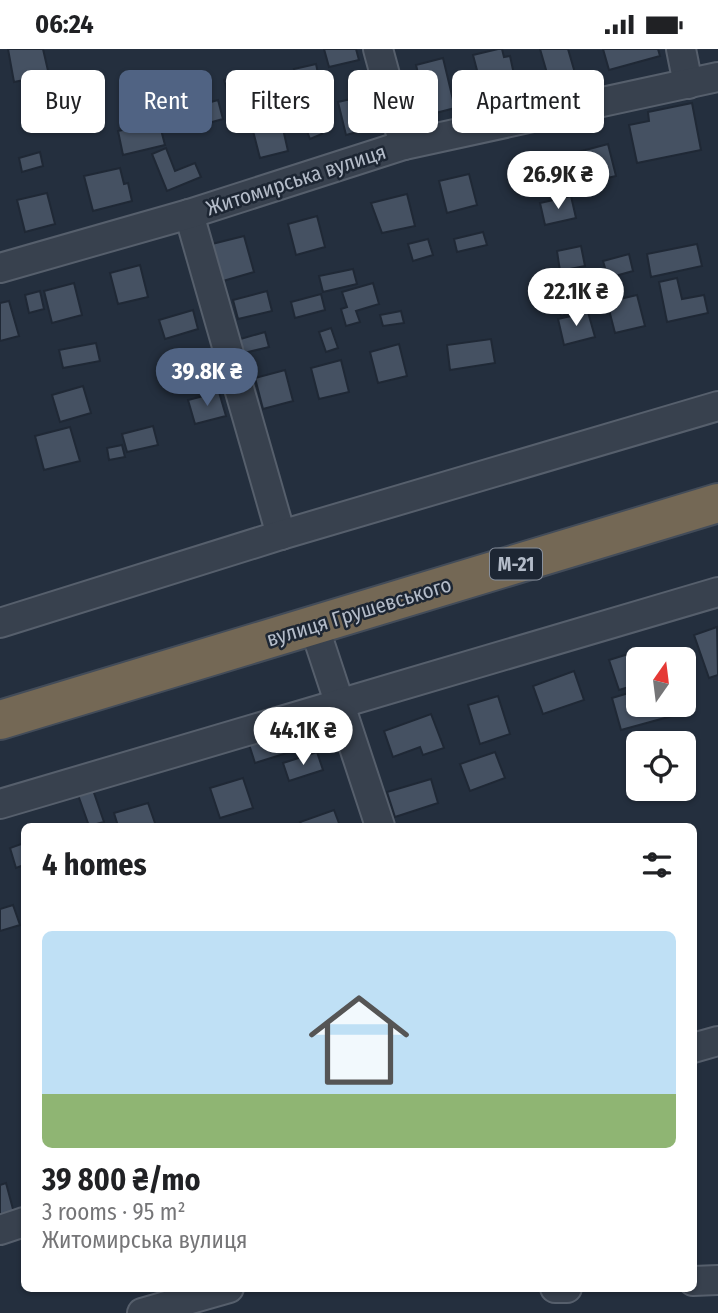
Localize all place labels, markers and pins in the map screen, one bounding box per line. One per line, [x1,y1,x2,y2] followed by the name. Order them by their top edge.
[493,151,623,211] pin: 26.9K ₴
[511,268,641,328] pin: 22.1K ₴
[142,349,272,408] pin: 39.8K ₴
[238,707,368,767] pin: 44.1K ₴

